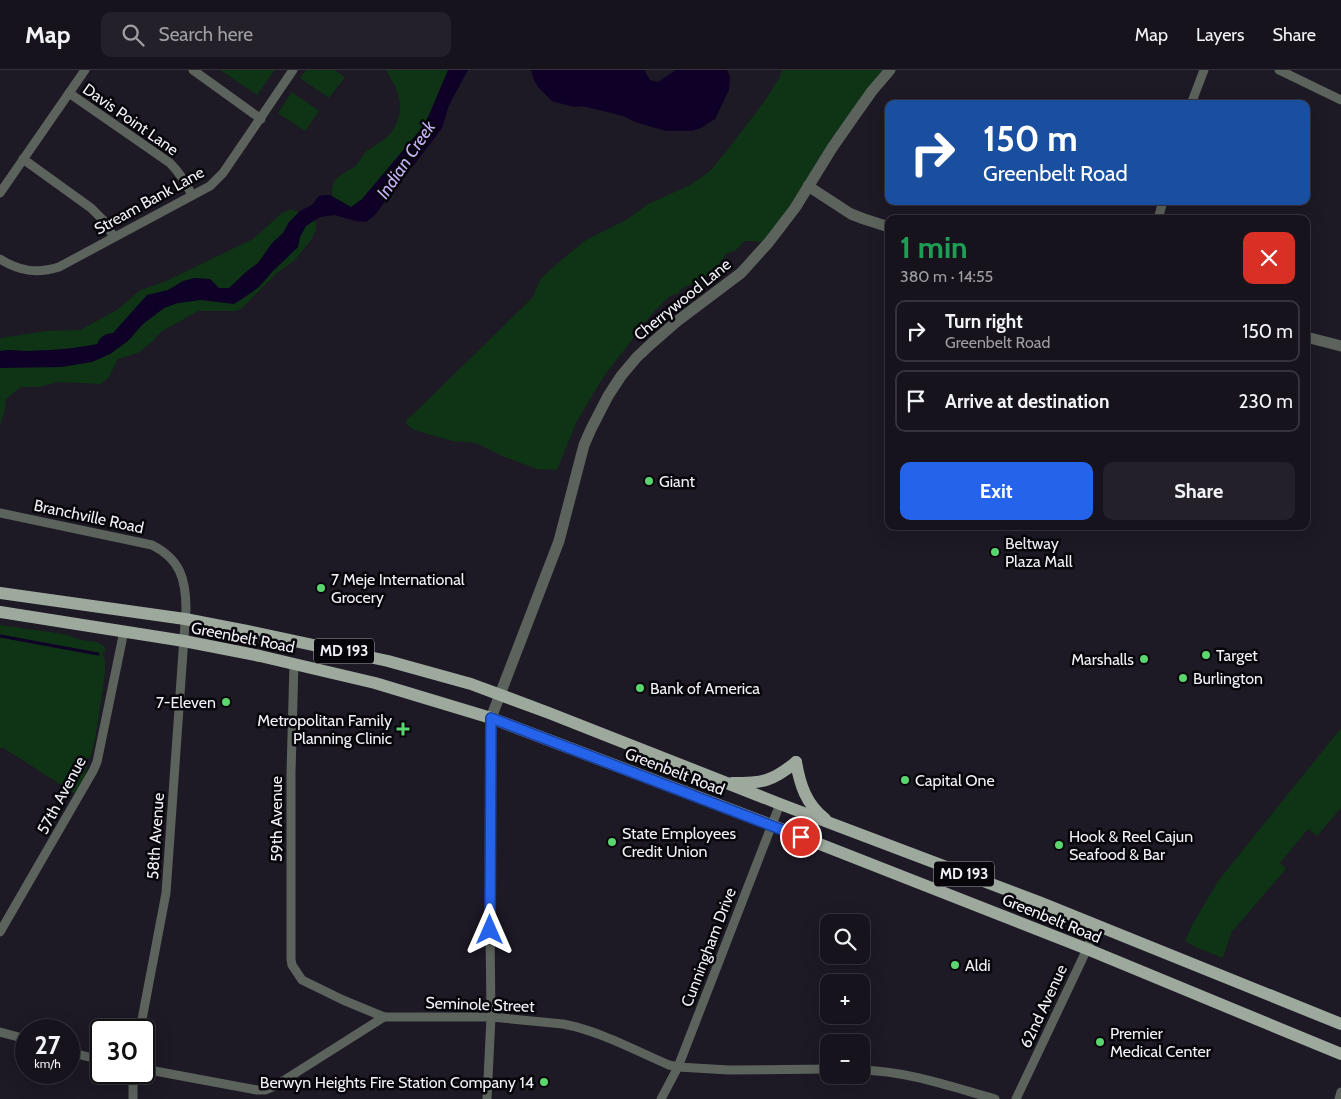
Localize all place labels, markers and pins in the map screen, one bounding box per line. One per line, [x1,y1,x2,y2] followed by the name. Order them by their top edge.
[659,472,696,491] place label: Giant
[643,475,655,487] marker: Giant
[1005,534,1073,571] place label: Beltway Plaza Mall
[989,546,1001,558] marker: Beltway Plaza Mall
[331,570,465,607] place label: 7 Meje International Grocery
[315,582,327,594] marker: 7 Meje International Grocery
[1216,646,1258,665] place label: Target
[1200,649,1212,661] marker: Target
[1071,650,1134,669] place label: Marshalls
[1138,653,1150,665] marker: Marshalls
[1193,669,1263,688] place label: Burlington
[1177,672,1189,684] marker: Burlington
[650,679,760,698] place label: Bank of America
[634,682,646,694] marker: Bank of America
[156,693,216,712] place label: 7-Eleven
[220,696,232,708] marker: 7-Eleven
[257,711,392,748] place label: Metropolitan Family Planning Clinic
[396,722,410,736] marker: Metropolitan Family Planning Clinic
[915,771,995,790] place label: Capital One
[899,774,911,786] marker: Capital One
[780,816,822,858] pin
[622,824,736,861] place label: State Employees Credit Union
[1069,827,1193,864] place label: Hook & Reel Cajun Seafood & Bar
[606,836,618,848] marker: State Employees Credit Union
[1053,839,1065,851] marker: Hook & Reel Cajun Seafood & Bar
[965,956,991,975] place label: Aldi
[949,959,961,971] marker: Aldi
[1110,1024,1212,1061] place label: Premier Medical Center
[1094,1036,1106,1048] marker: Premier Medical Center
[260,1073,534,1092] place label: Berwyn Heights Fire Station Company 14
[538,1076,550,1088] marker: Berwyn Heights Fire Station Company 14

